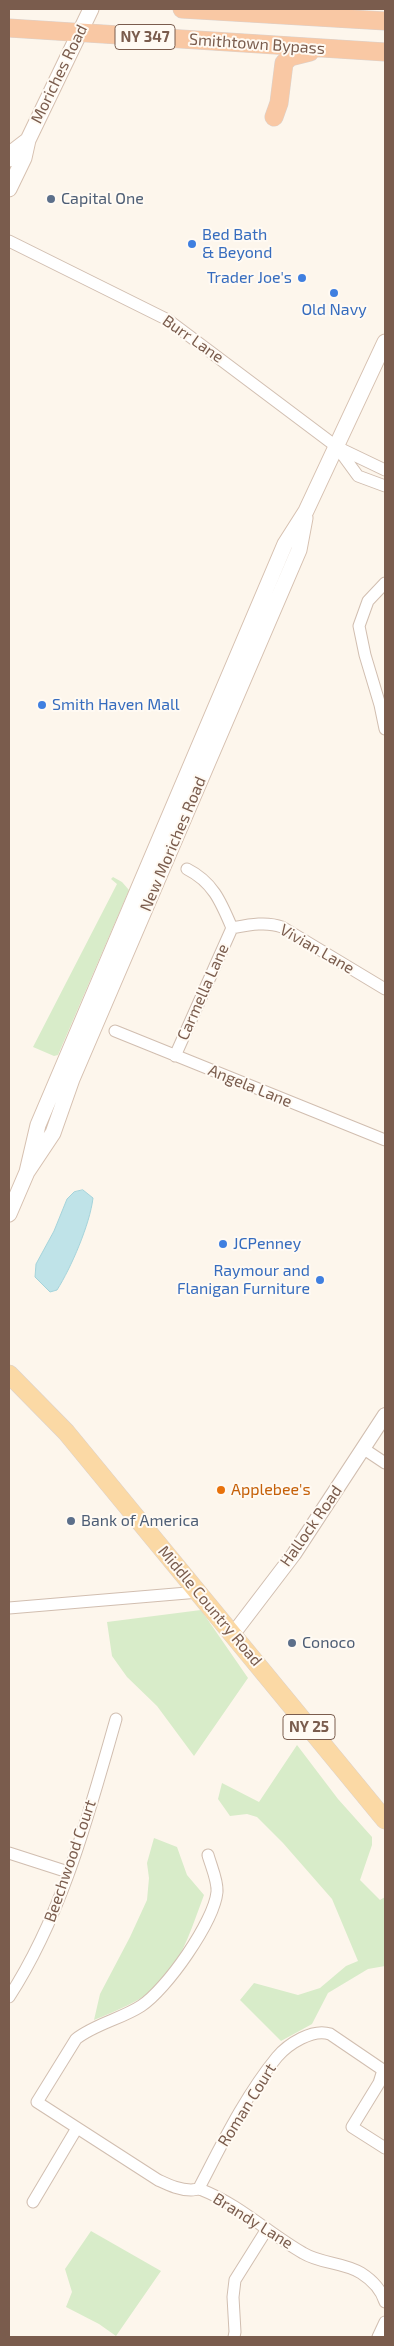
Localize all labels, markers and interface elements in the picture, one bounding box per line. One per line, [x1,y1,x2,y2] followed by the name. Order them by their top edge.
[27,21,91,127] street label: Moriches Road
[115,24,175,50] road number: NY 347
[188,30,326,58] street label: Smithtown Bypass
[61,189,144,209] place label: Capital One
[45,193,57,205] marker: Capital One
[202,225,272,263] place label: Bed Bath & Beyond
[186,238,198,250] marker: Bed Bath & Beyond
[207,268,292,288] place label: Trader Joe's
[296,272,308,284] marker: Trader Joe's
[328,287,340,299] marker: Old Navy
[301,300,367,320] place label: Old Navy
[159,311,227,367] street label: Burr Lane
[52,695,180,715] place label: Smith Haven Mall
[36,699,48,711] marker: Smith Haven Mall
[136,774,210,914] street label: New Moriches Road
[276,920,358,978] street label: Vivian Lane
[173,941,233,1043] street label: Carmella Lane
[205,1060,295,1112] street label: Angela Lane
[233,1234,301,1254] place label: JCPenney
[217,1238,229,1250] marker: JCPenney
[177,1261,310,1299] place label: Raymour and Flanigan Furniture
[314,1274,326,1286] marker: Raymour and Flanigan Furniture
[231,1480,311,1500] place label: Applebee's
[276,1482,346,1570] street label: Hallock Road
[215,1484,227,1496] marker: Applebee's
[81,1511,199,1531] place label: Bank of America
[65,1515,77,1527] marker: Bank of America
[154,1542,266,1670] street label: Middle Country Road
[302,1633,355,1653] place label: Conoco
[286,1637,298,1649] marker: Conoco
[283,1714,335,1740] road number: NY 25
[40,1797,100,1925] street label: Beechwood Court
[214,2060,280,2150] street label: Roman Court
[210,2189,296,2253] street label: Brandy Lane

